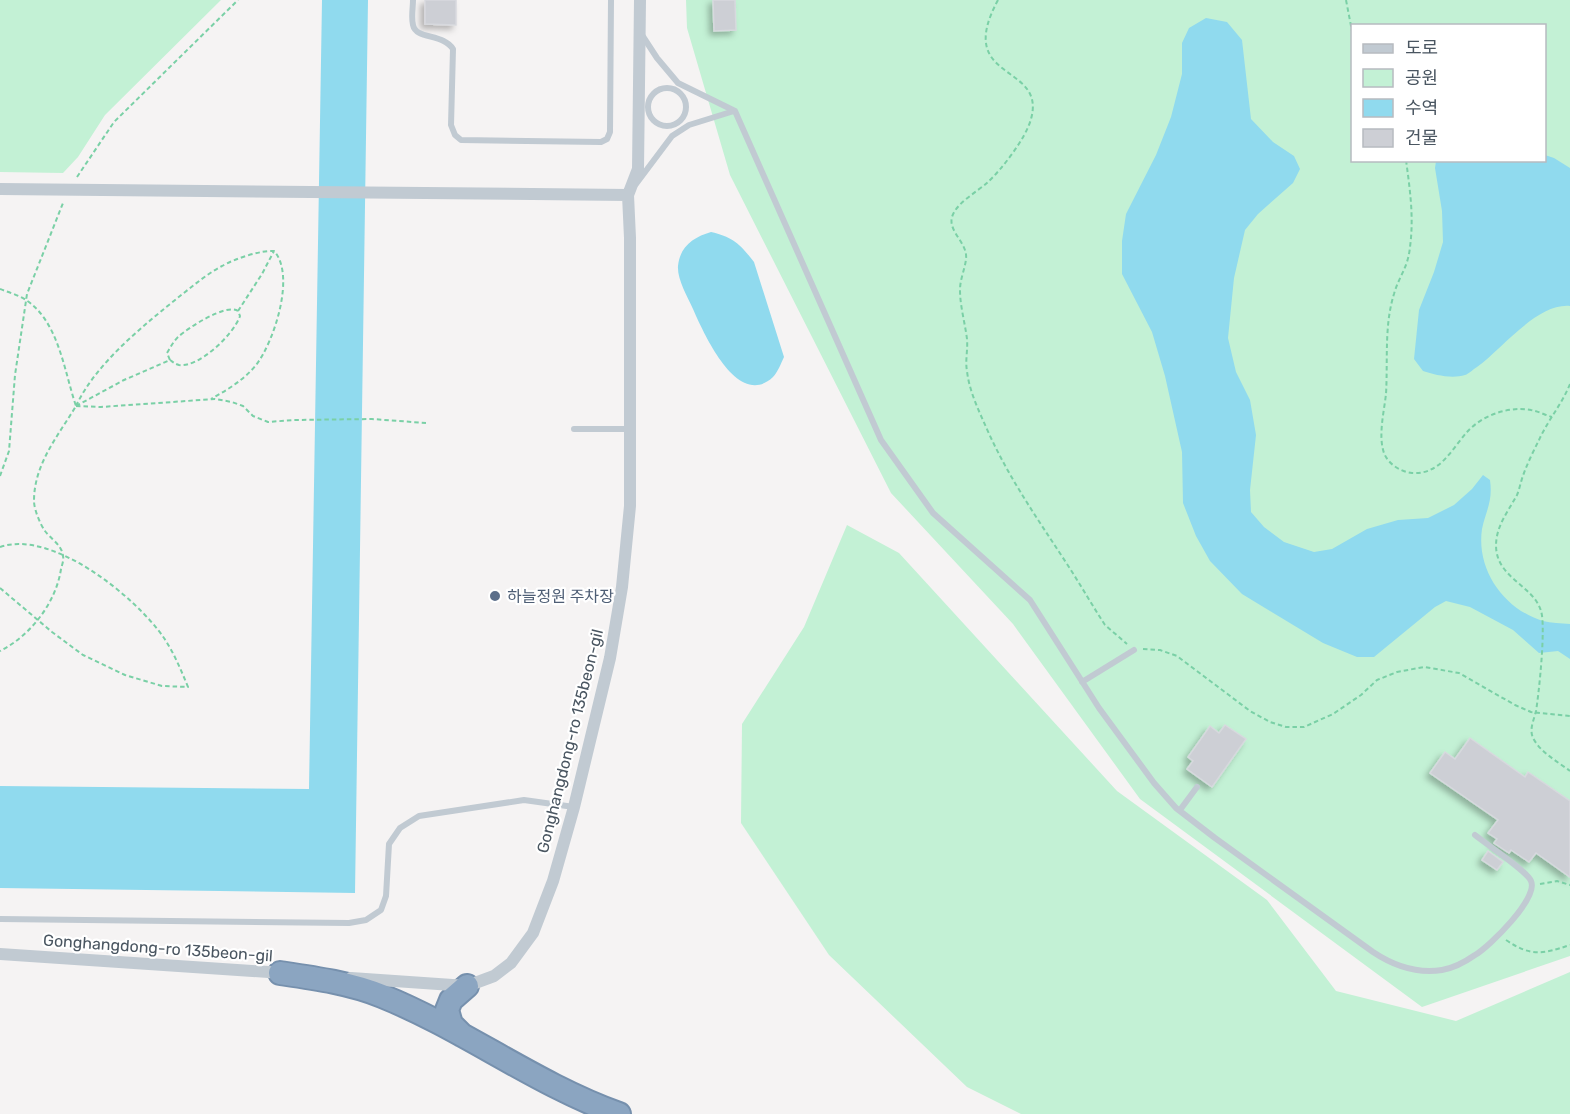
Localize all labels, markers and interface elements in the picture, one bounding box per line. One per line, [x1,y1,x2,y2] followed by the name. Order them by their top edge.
[1351,24,1546,162] legend
[1405,37,1438,59] text: 도로
[1405,67,1438,89] text: 공원
[1405,97,1438,119] text: 수역
[1405,127,1438,149] text: 건물
[507,587,614,606] place label: 하늘정원 주차장
[488,589,502,603] marker: 하늘정원 주차장
[533,627,607,855] street label: Gonghangdong-ro 135beon-gil
[42,930,274,966] street label: Gonghangdong-ro 135beon-gil

